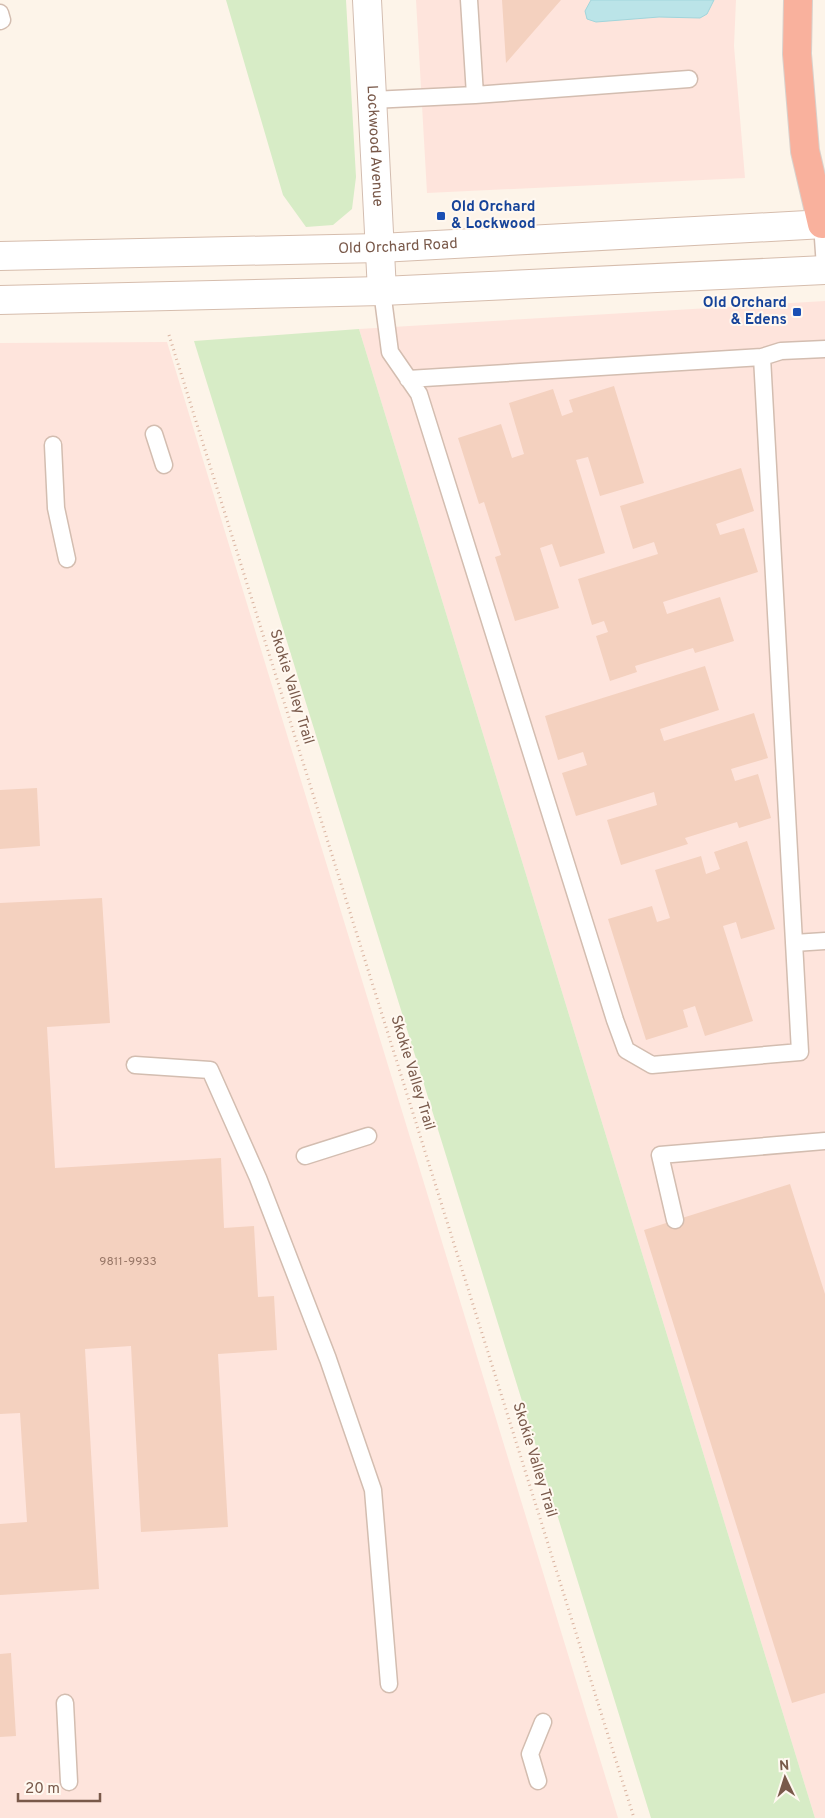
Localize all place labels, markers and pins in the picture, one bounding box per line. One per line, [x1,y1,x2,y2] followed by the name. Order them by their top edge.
[451,198,536,234] place label: Old Orchard & Lockwood
[435,210,447,222] marker: Old Orchard & Lockwood
[703,294,787,330] place label: Old Orchard & Edens
[791,306,803,318] marker: Old Orchard & Edens

